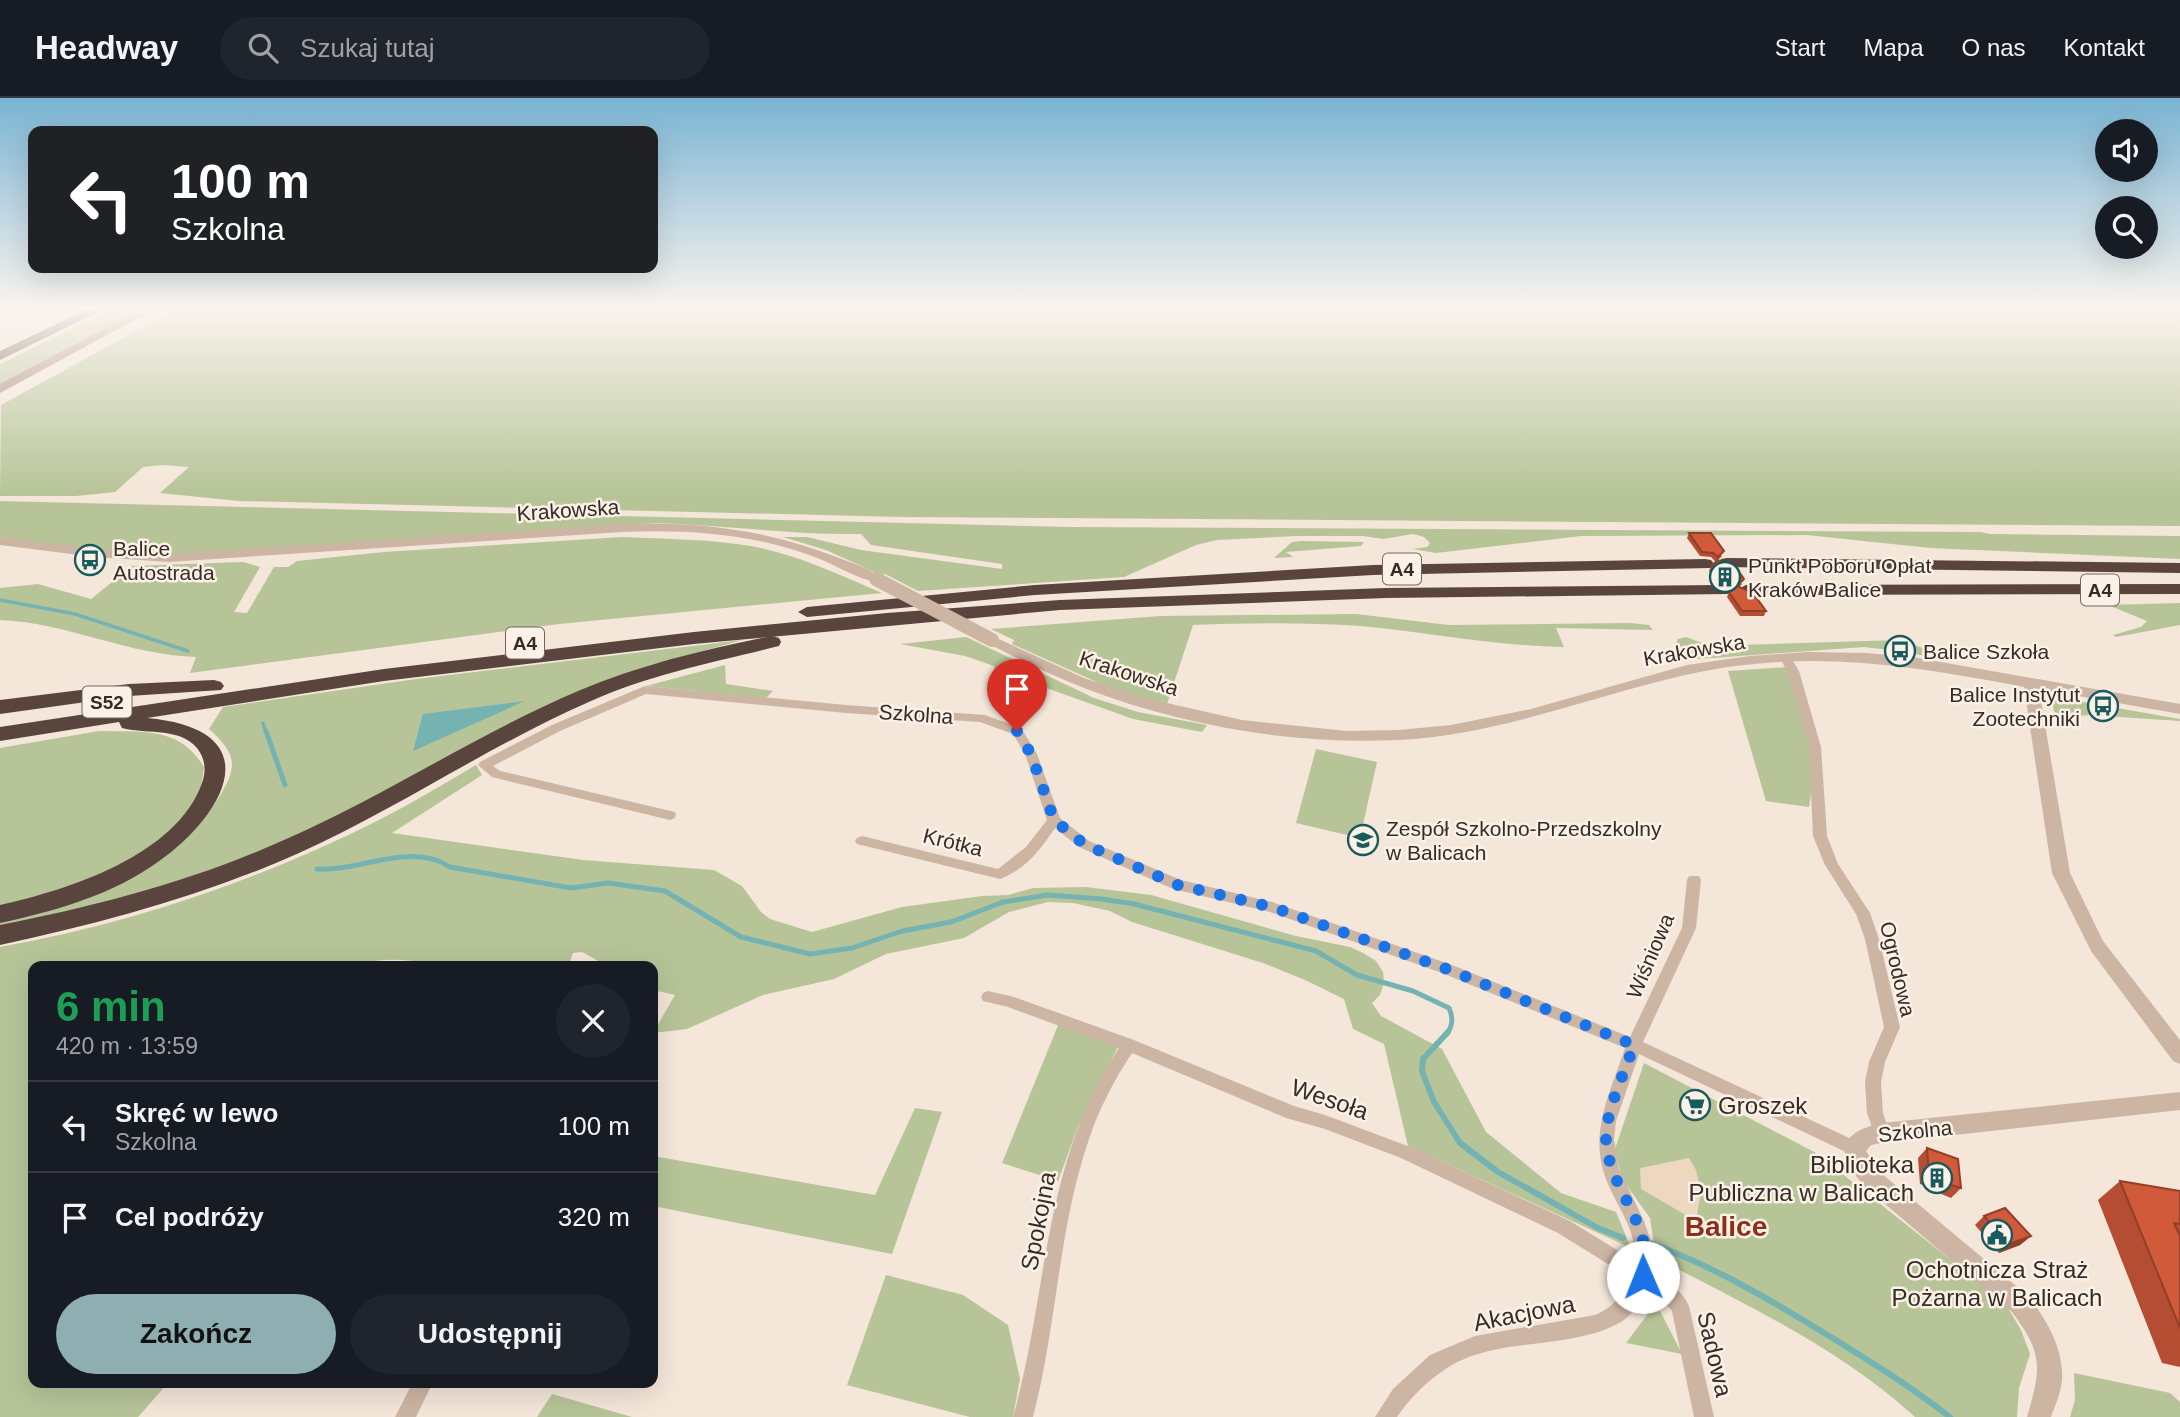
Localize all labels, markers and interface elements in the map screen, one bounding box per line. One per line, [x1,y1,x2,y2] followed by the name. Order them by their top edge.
[220,17,710,80] search box
[35,29,178,66] text: Headway
[244,29,282,67] icon: search
[300,33,434,63] text: Szukaj tutaj
[1775,34,1826,61] text: Start
[1864,34,1924,61] text: Mapa
[1962,34,2026,61] text: O nas
[2064,34,2145,61] text: Kontakt
[2095,119,2158,259] map controls
[2095,119,2158,182] button: sound
[56,154,147,245] icon: left
[171,154,310,208] text: 100 m
[2095,196,2158,259] button: search
[171,211,285,247] text: Szkolna
[516,495,620,525] street label: Krakowska
[113,537,215,584] place label: Balice Autostrada
[73,543,107,577] bus stop icon: Balice Autostrada
[1383,554,1421,584] road number: A4
[1748,554,1931,601] place label: Punkt Poboru Opłat Kraków Balice
[1708,560,1742,594] building icon: Punkt Poboru Opłat Kraków Balice
[2081,575,2119,606] road number: A4
[506,628,544,658] road number: A4
[1641,630,1747,670] street label: Krakowska
[1883,634,1917,668] bus stop icon: Balice Szkoła
[1923,640,2049,663] place label: Balice Szkoła
[1077,646,1182,700] street label: Krakowska
[987,659,1047,731] pin
[998,670,1036,708] icon: arrive
[1949,683,2080,730] place label: Balice Instytut Zootechniki
[82,687,132,718] road number: S52
[2086,689,2120,723] bus stop icon: Balice Instytut Zootechniki
[878,700,954,728] street label: Szkolna
[1385,817,1662,864] place label: Zespół Szkolno-Przedszkolny w Balicach
[921,823,986,861] street label: Krótka
[1346,823,1380,857] school or university icon: Zespół Szkolno-Przedszkolny w Balicach
[1622,910,1678,1002] street label: Wiśniowa
[1876,919,1920,1019] street label: Ogrodowa
[56,983,166,1030] text: 6 min
[556,984,630,1058] button: close
[56,1033,198,1059] text: 420 m · 13:59
[1288,1073,1373,1125] street label: Wesoła
[1678,1088,1712,1122] supermarket icon: Groszek
[1718,1092,1808,1119] place label: Groszek
[115,1098,278,1128] text: Skręć w lewo
[56,1108,94,1146] icon: left
[558,1111,630,1141] text: 100 m
[1877,1116,1954,1146] street label: Szkolna
[115,1129,197,1155] text: Szkolna
[1689,1151,1915,1206] place label: Biblioteka Publiczna w Balicach
[1920,1161,1954,1195] building icon: Biblioteka Publiczna w Balicach
[1015,1169,1061,1273] street label: Spokojna
[56,1199,94,1237] icon: arrive
[115,1202,264,1232] text: Cel podróży
[558,1202,630,1232] text: 320 m
[1685,1211,1767,1242] district label: Balice
[1980,1218,2014,1252] public building icon: Ochotnicza Straż Pożarna w Balicach
[1606,1240,1680,1314] position arrow
[1892,1256,2102,1311] place label: Ochotnicza Straż Pożarna w Balicach
[1471,1290,1578,1336] street label: Akacjowa
[56,1294,336,1374] button: Zakończ
[350,1294,630,1374] button: Udostępnij
[1692,1309,1738,1400] street label: Sadowa

